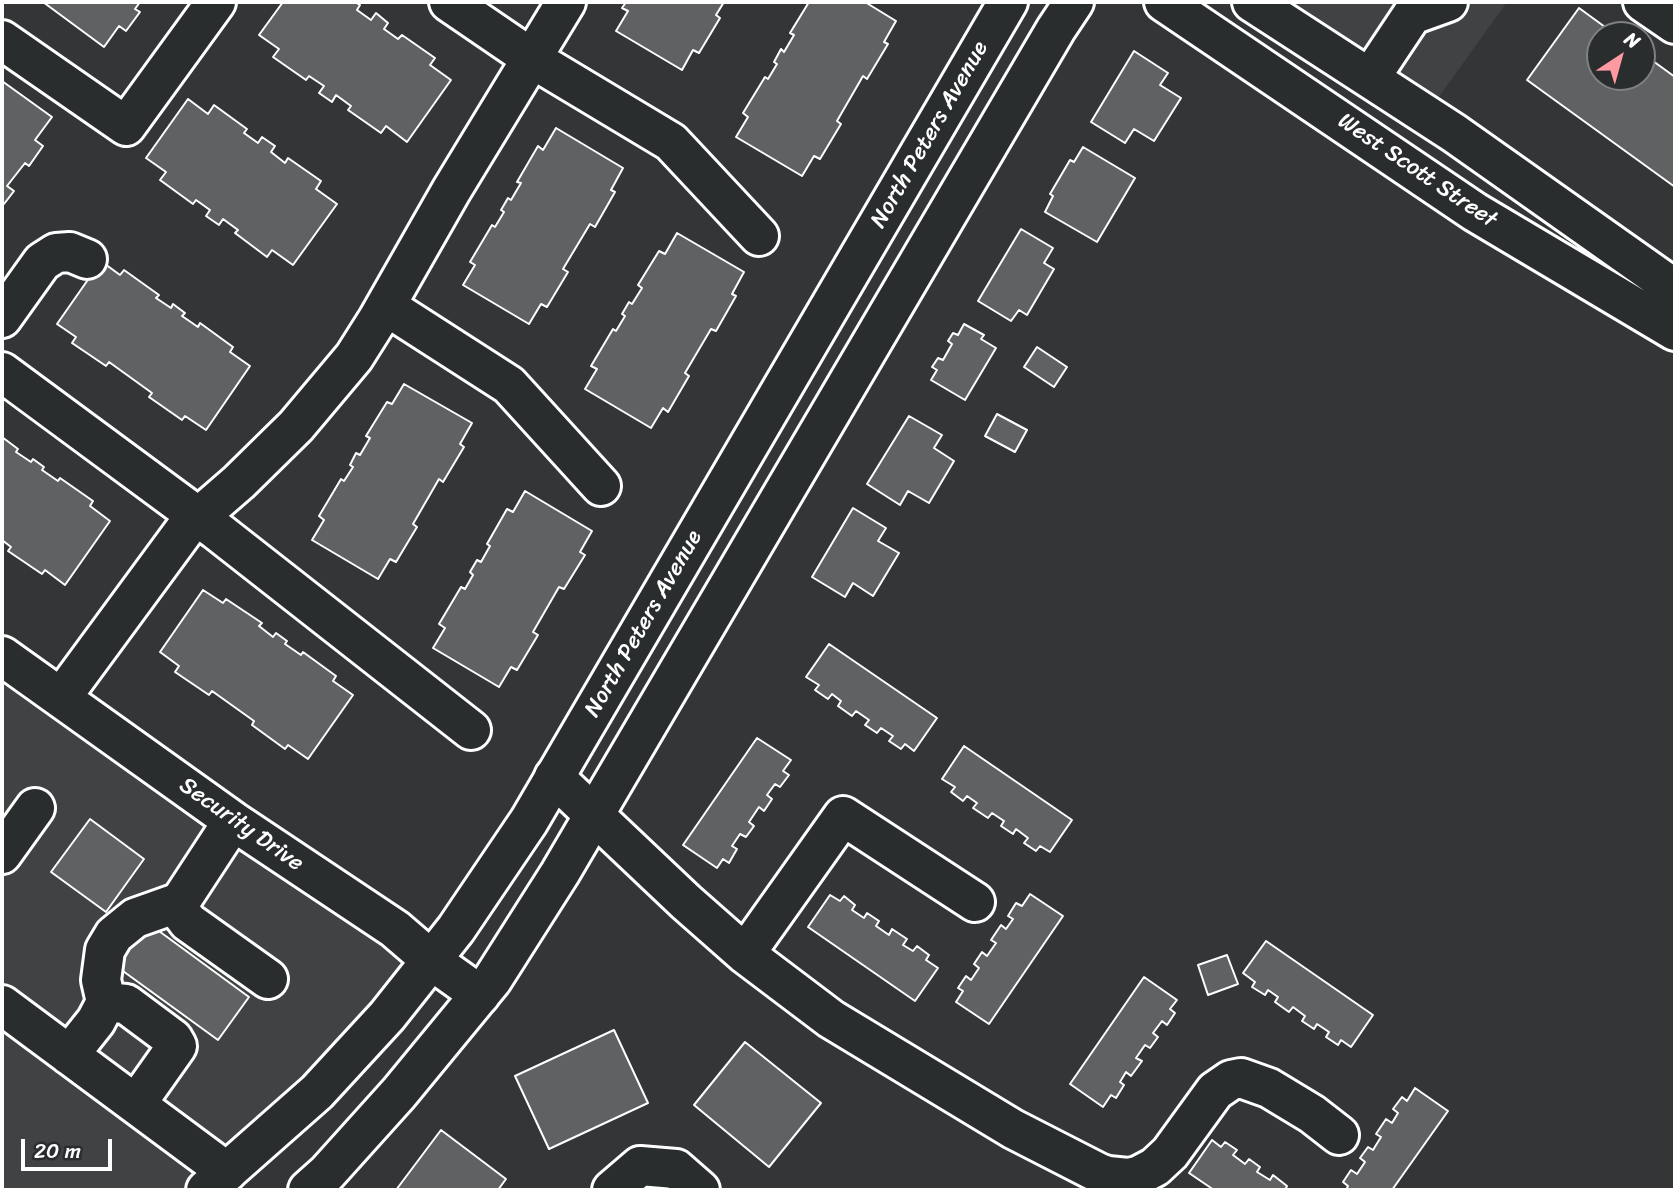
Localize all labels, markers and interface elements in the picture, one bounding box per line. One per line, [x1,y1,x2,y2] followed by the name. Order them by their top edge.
[1586,21,1656,91] north arrow
[1617,23,1647,57] text: N
[865,37,995,233] street label: North Peters Avenue
[1332,108,1502,234] street label: West Scott Street
[579,526,709,722] street label: North Peters Avenue
[174,772,308,878] street label: Security Drive
[24,1126,116,1170] scale bar
[34,1132,81,1170] text: 20 m

